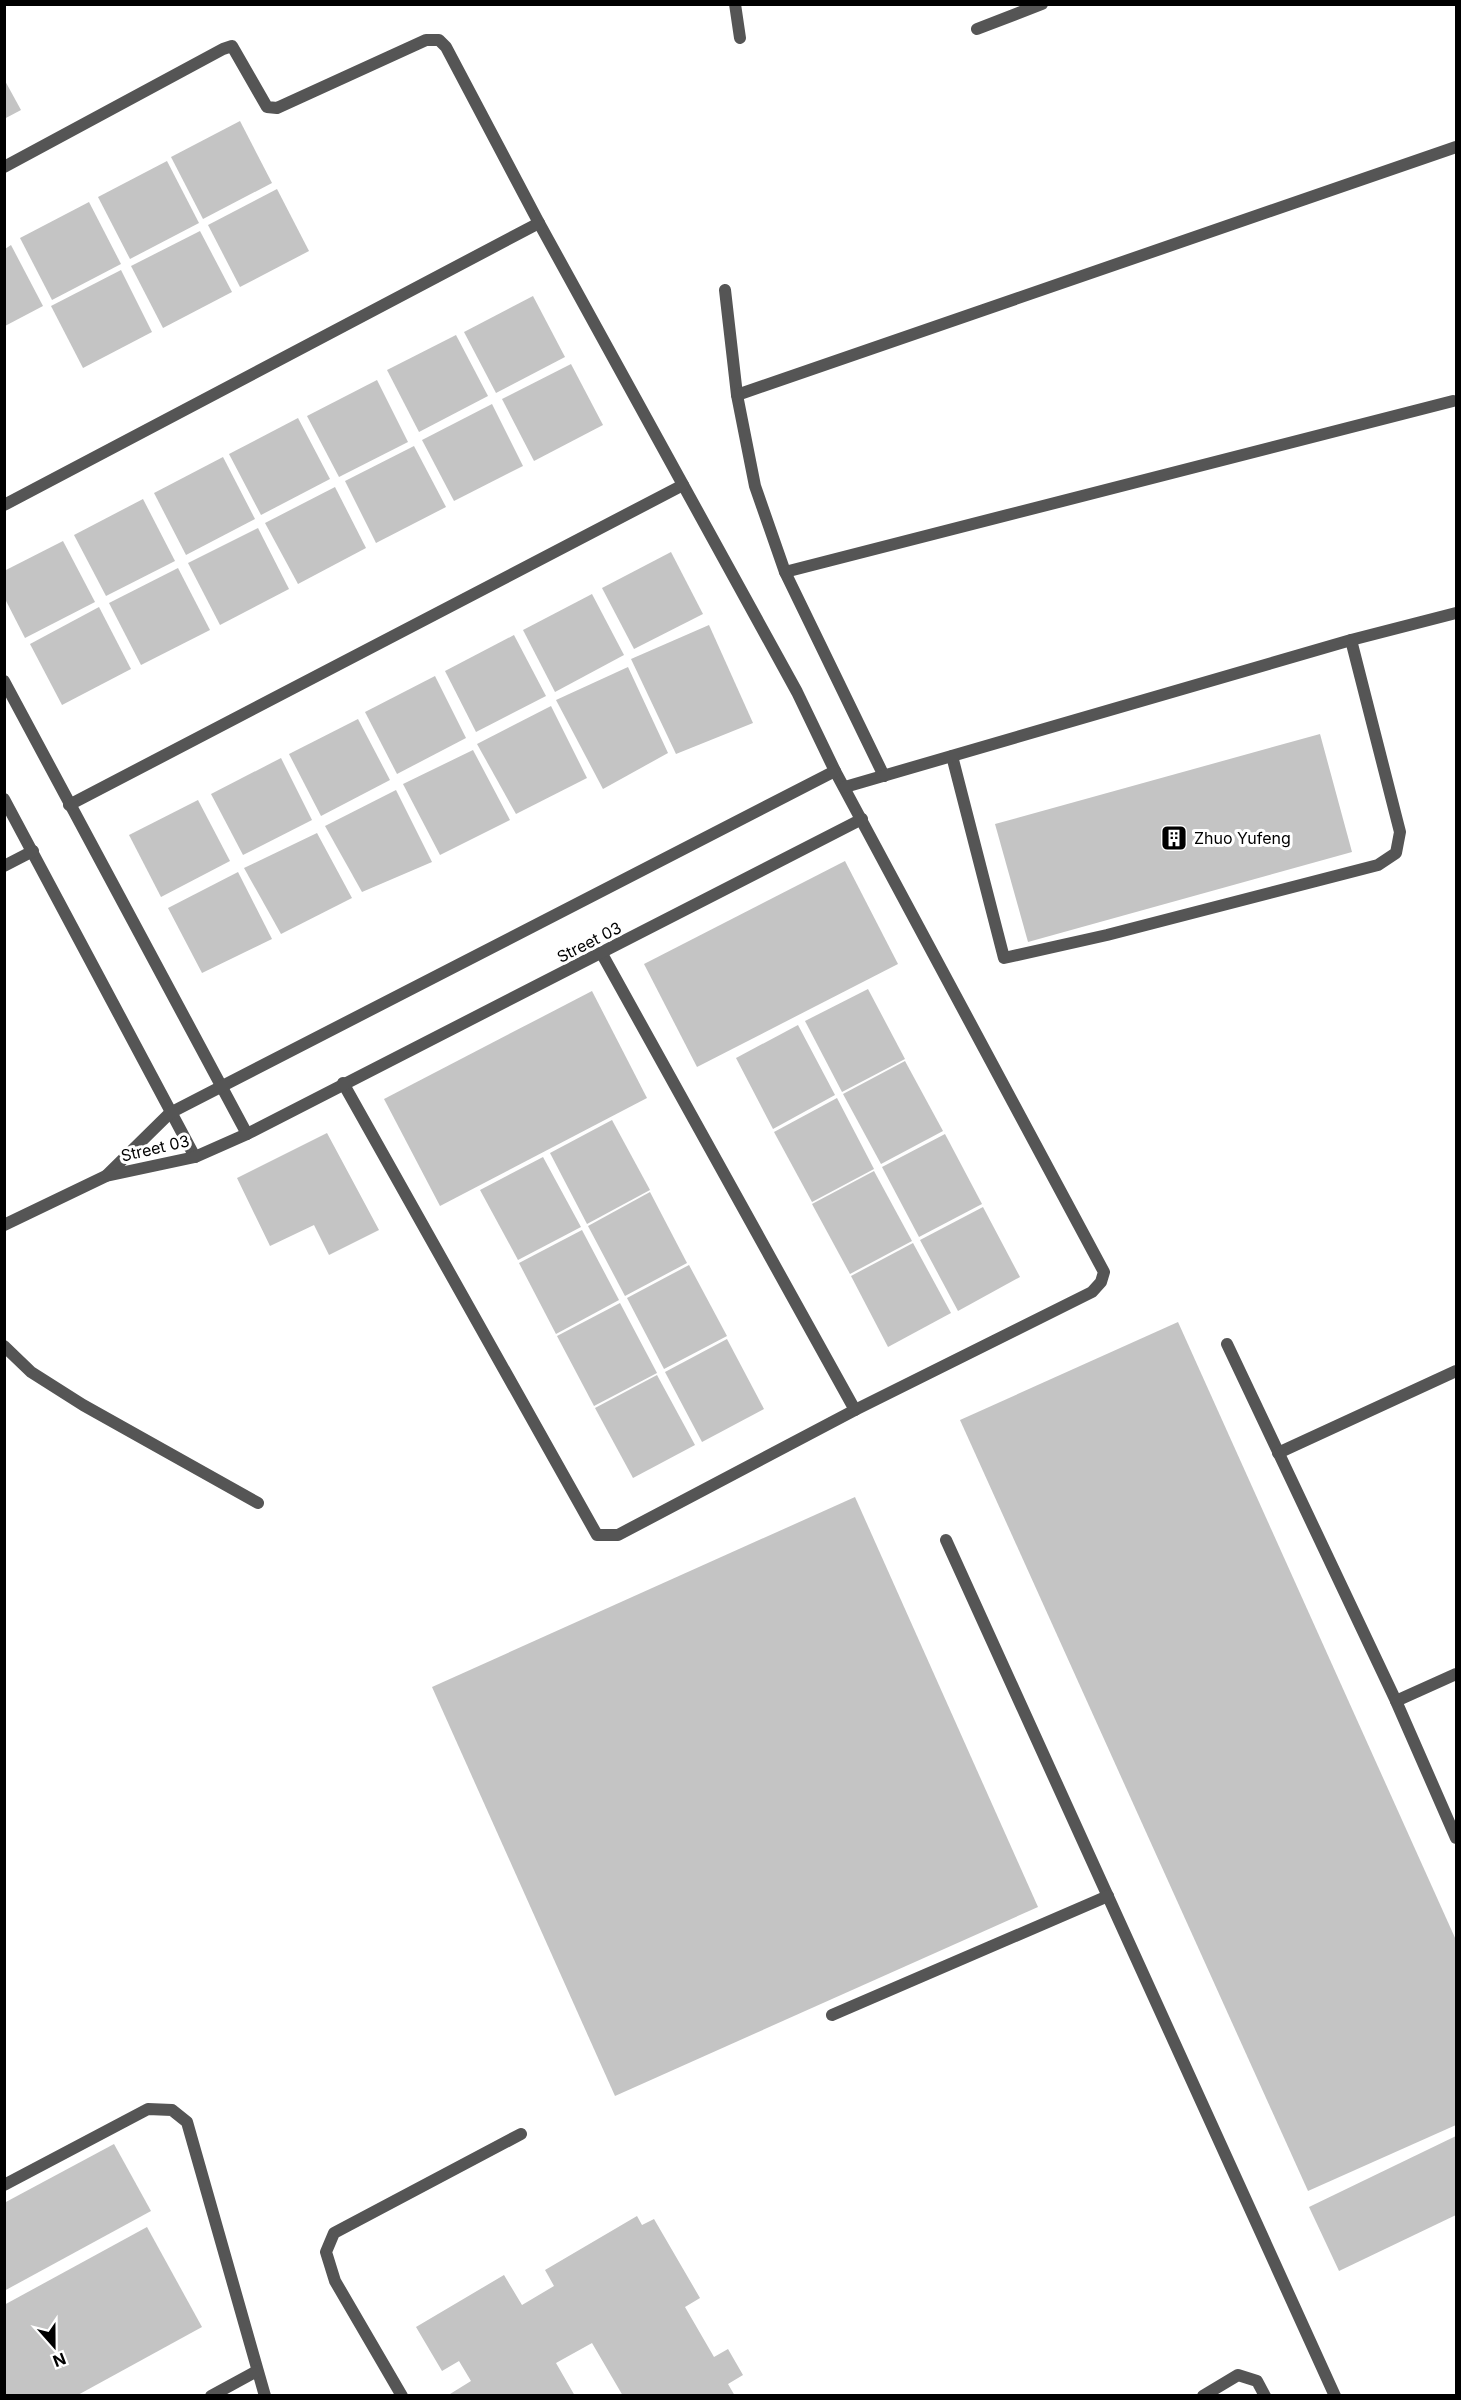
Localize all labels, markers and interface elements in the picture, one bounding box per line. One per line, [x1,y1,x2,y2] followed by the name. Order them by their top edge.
[1159,823,1189,853] building icon: Zhuo Yufeng
[1194,828,1291,848] place label: Zhuo Yufeng
[553,917,625,967] street label: Street 03
[119,1130,191,1166] street label: Street 03
[24,2316,84,2376] north arrow
[50,2348,69,2372] text: N

